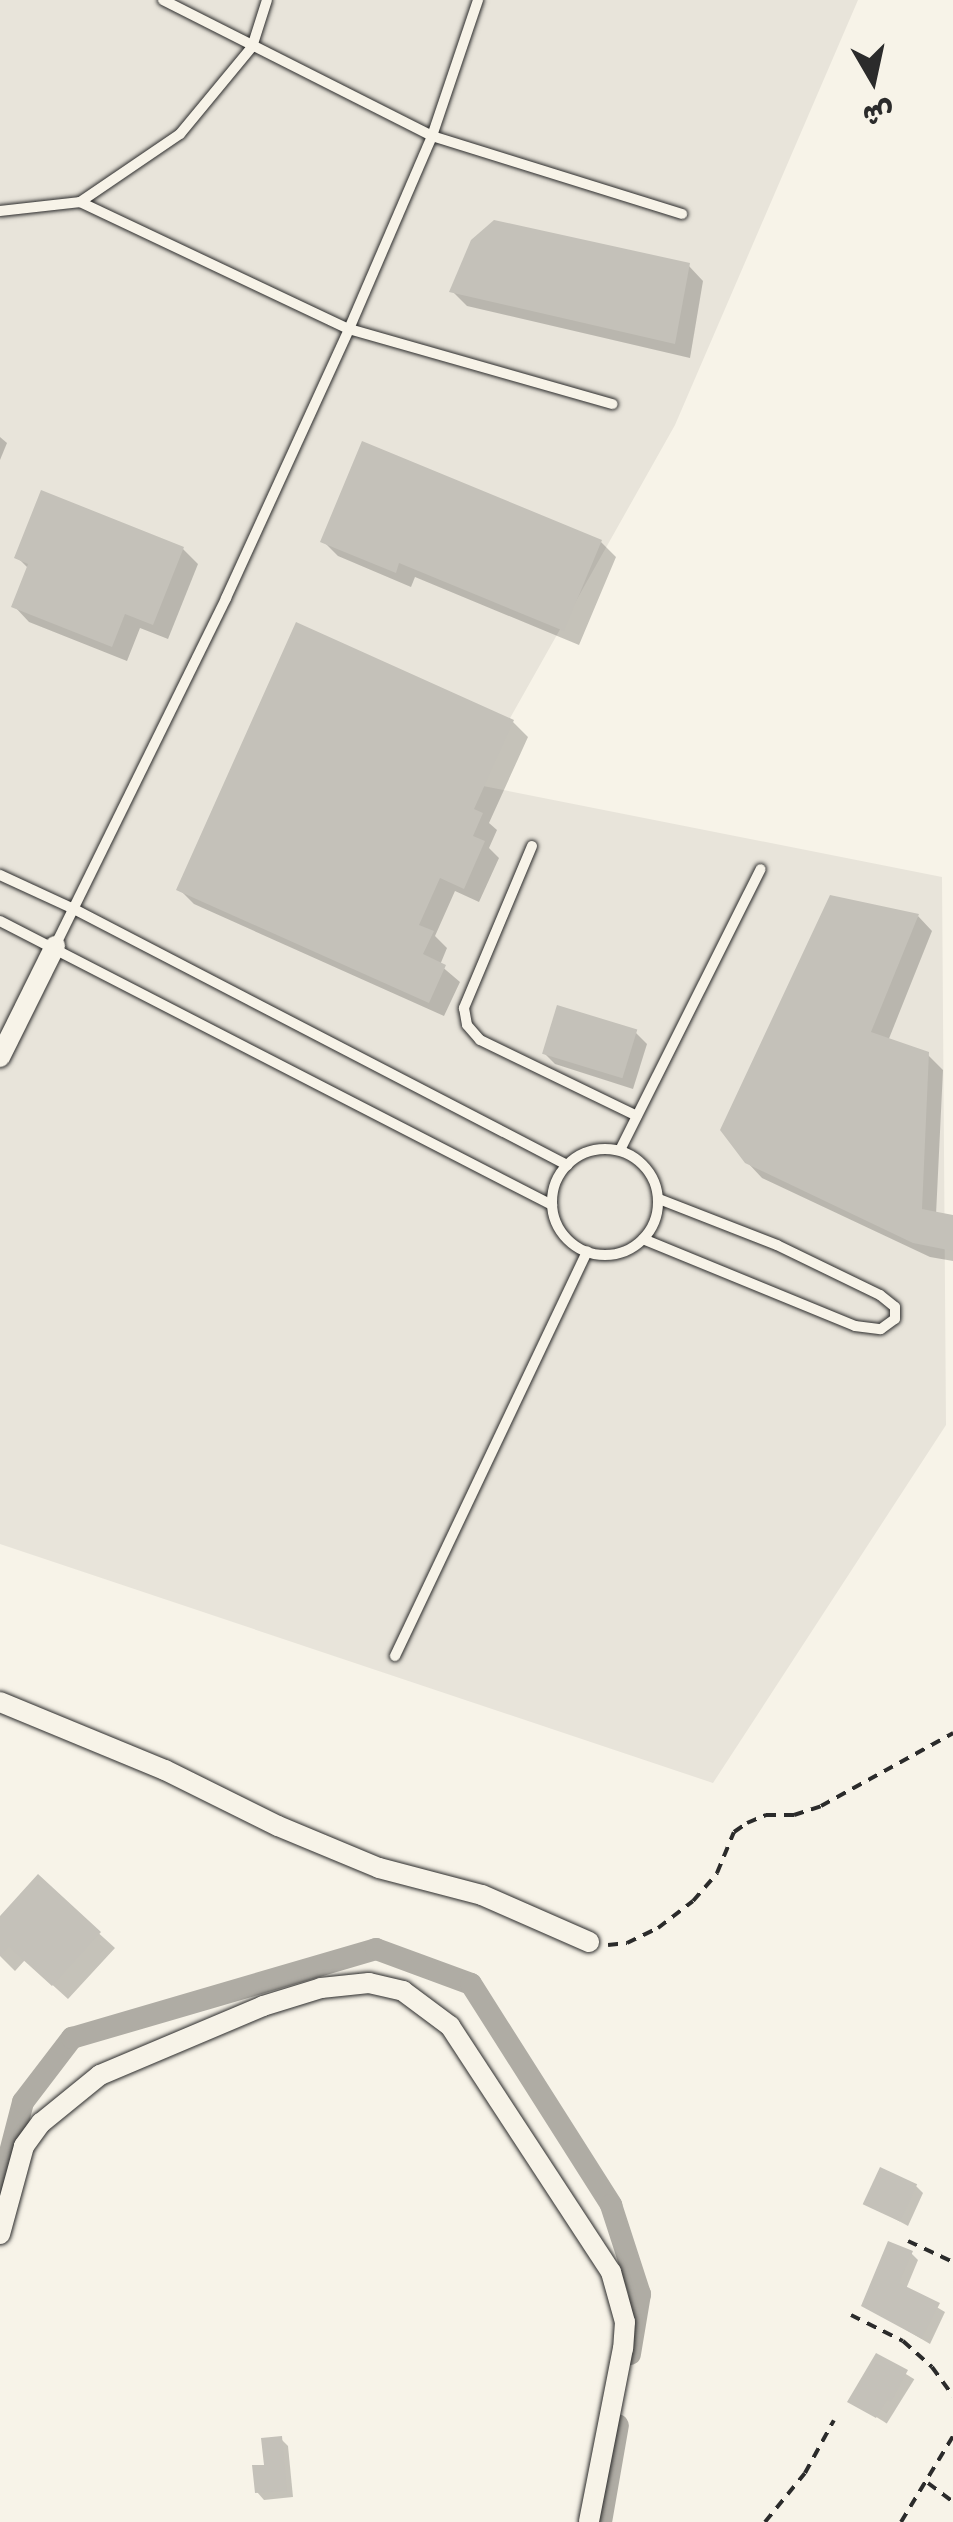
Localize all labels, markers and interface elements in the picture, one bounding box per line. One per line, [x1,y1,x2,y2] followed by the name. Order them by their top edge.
[823,30,923,130] north arrow
[860,91,896,129] text: ش

